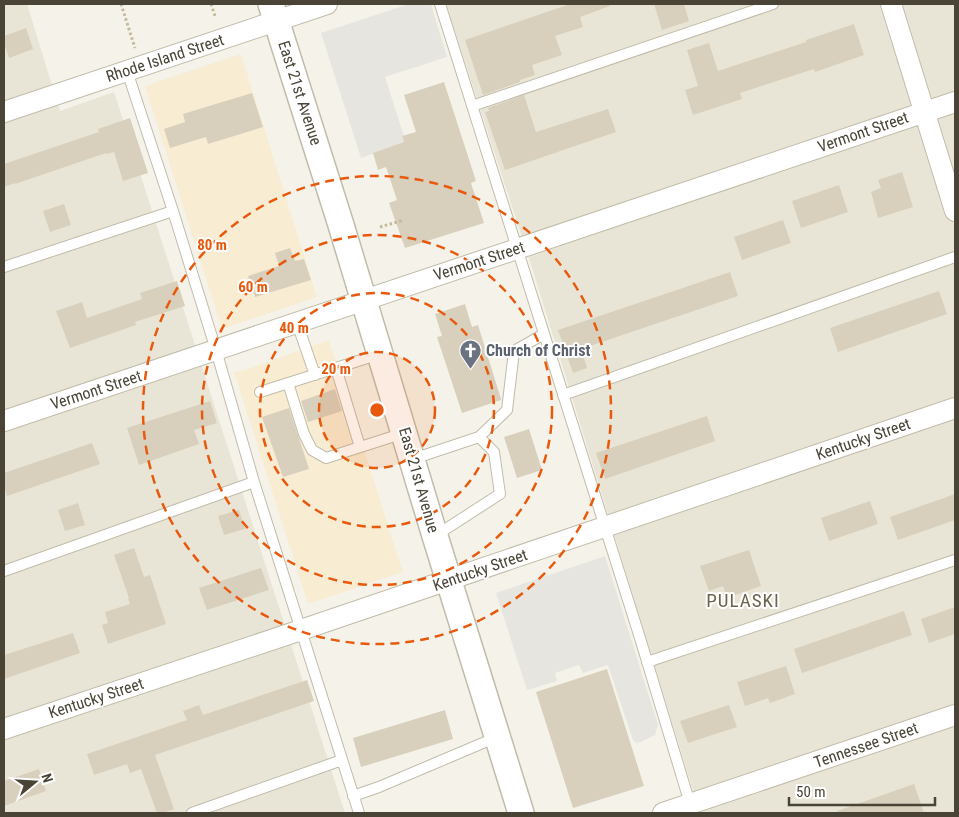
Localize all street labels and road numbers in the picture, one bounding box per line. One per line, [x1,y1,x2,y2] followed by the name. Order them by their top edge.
[104,30,227,86] street label: Rhode Island Street
[274,38,326,148] street label: East 21st Avenue
[815,108,911,156] street label: Vermont Street
[431,237,527,285] street label: Vermont Street
[48,366,144,414] street label: Vermont Street
[813,414,913,464] street label: Kentucky Street
[395,425,443,535] street label: East 21st Avenue
[430,545,530,595] street label: Kentucky Street
[46,674,146,722] street label: Kentucky Street
[811,718,921,772] street label: Tennessee Street

